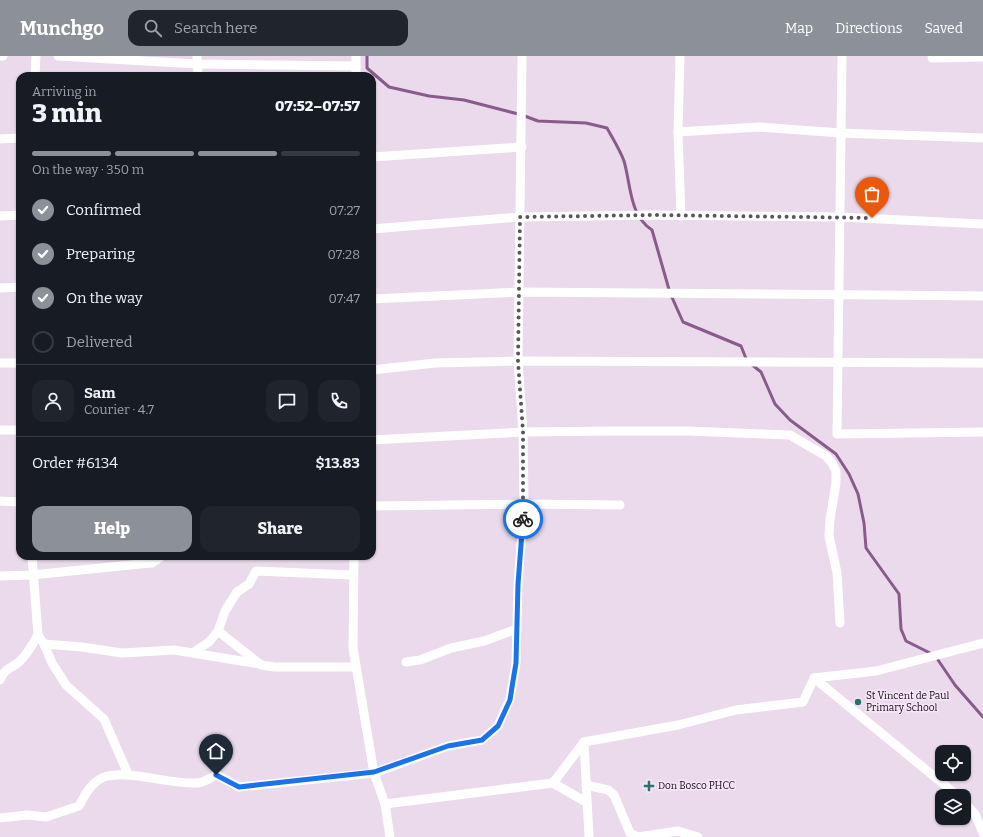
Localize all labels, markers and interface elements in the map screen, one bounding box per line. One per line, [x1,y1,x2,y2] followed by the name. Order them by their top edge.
[128,10,408,46] search box
[20,17,104,40] text: Munchgo
[142,17,164,39] icon: search
[174,19,257,37] text: Search here
[785,20,813,37] text: Map
[835,20,903,37] text: Directions
[925,20,963,37] text: Saved
[32,84,97,99] text: Arriving in
[275,97,360,115] text: 07:52–07:57
[32,98,102,129] text: 3 min
[32,162,144,177] text: On the way · 350 m
[855,177,889,218] pin
[861,183,883,205] icon: bag
[32,199,54,221] icon: check
[66,201,141,219] text: Confirmed
[329,203,360,218] text: 07:27
[32,243,54,265] icon: check
[66,245,135,263] text: Preparing
[328,247,360,262] text: 07:28
[32,287,54,309] icon: check
[66,289,143,307] text: On the way
[328,291,360,306] text: 07:47
[66,333,133,351] text: Delivered
[32,380,74,422] button: person
[266,380,308,422] button: chat
[318,380,360,422] button: phone
[84,384,116,402] text: Sam
[84,402,154,417] text: Courier · 4.7
[32,454,118,472] text: Order #6134
[315,454,360,472] text: $13.83
[503,499,543,539] courier
[32,506,192,552] button: Help
[200,506,360,552] button: Share
[512,508,534,530] icon: bike
[866,690,949,714] place label: St Vincent de Paul Primary School
[853,697,863,707] marker: St Vincent de Paul Primary School
[199,734,233,775] pin
[205,740,227,762] icon: home
[935,745,971,825] map controls
[935,745,971,781] button: locate
[643,780,655,792] marker: Don Bosco PHCC
[658,780,735,792] place label: Don Bosco PHCC
[935,789,971,825] button: layers

